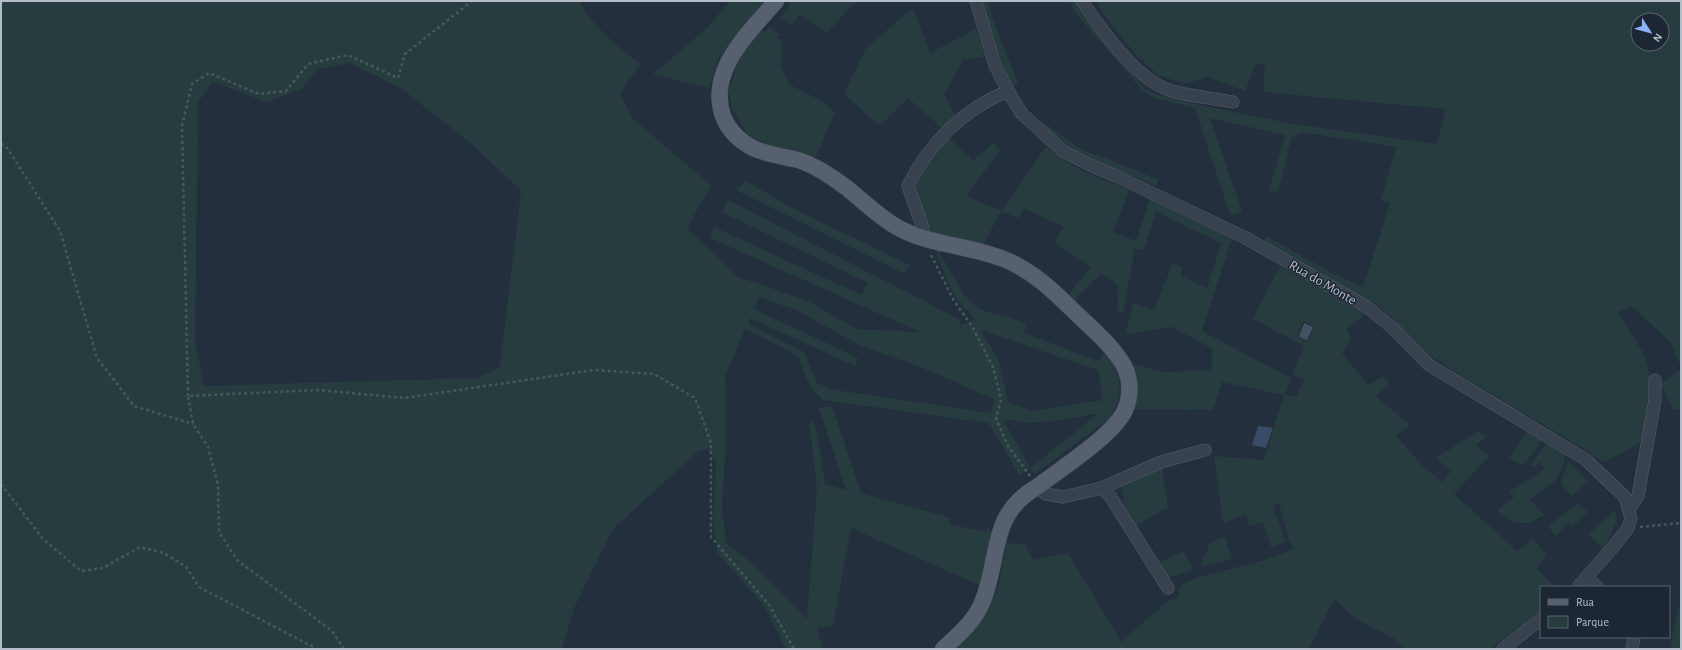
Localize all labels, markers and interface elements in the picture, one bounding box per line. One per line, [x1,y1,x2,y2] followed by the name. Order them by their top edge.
[1630,12,1670,52] north arrow
[1651,31,1664,44] text: N
[1286,258,1359,308] street label: Rua do Monte
[1540,586,1670,638] legend
[1576,596,1595,608] text: Rua
[1576,616,1609,628] text: Parque

